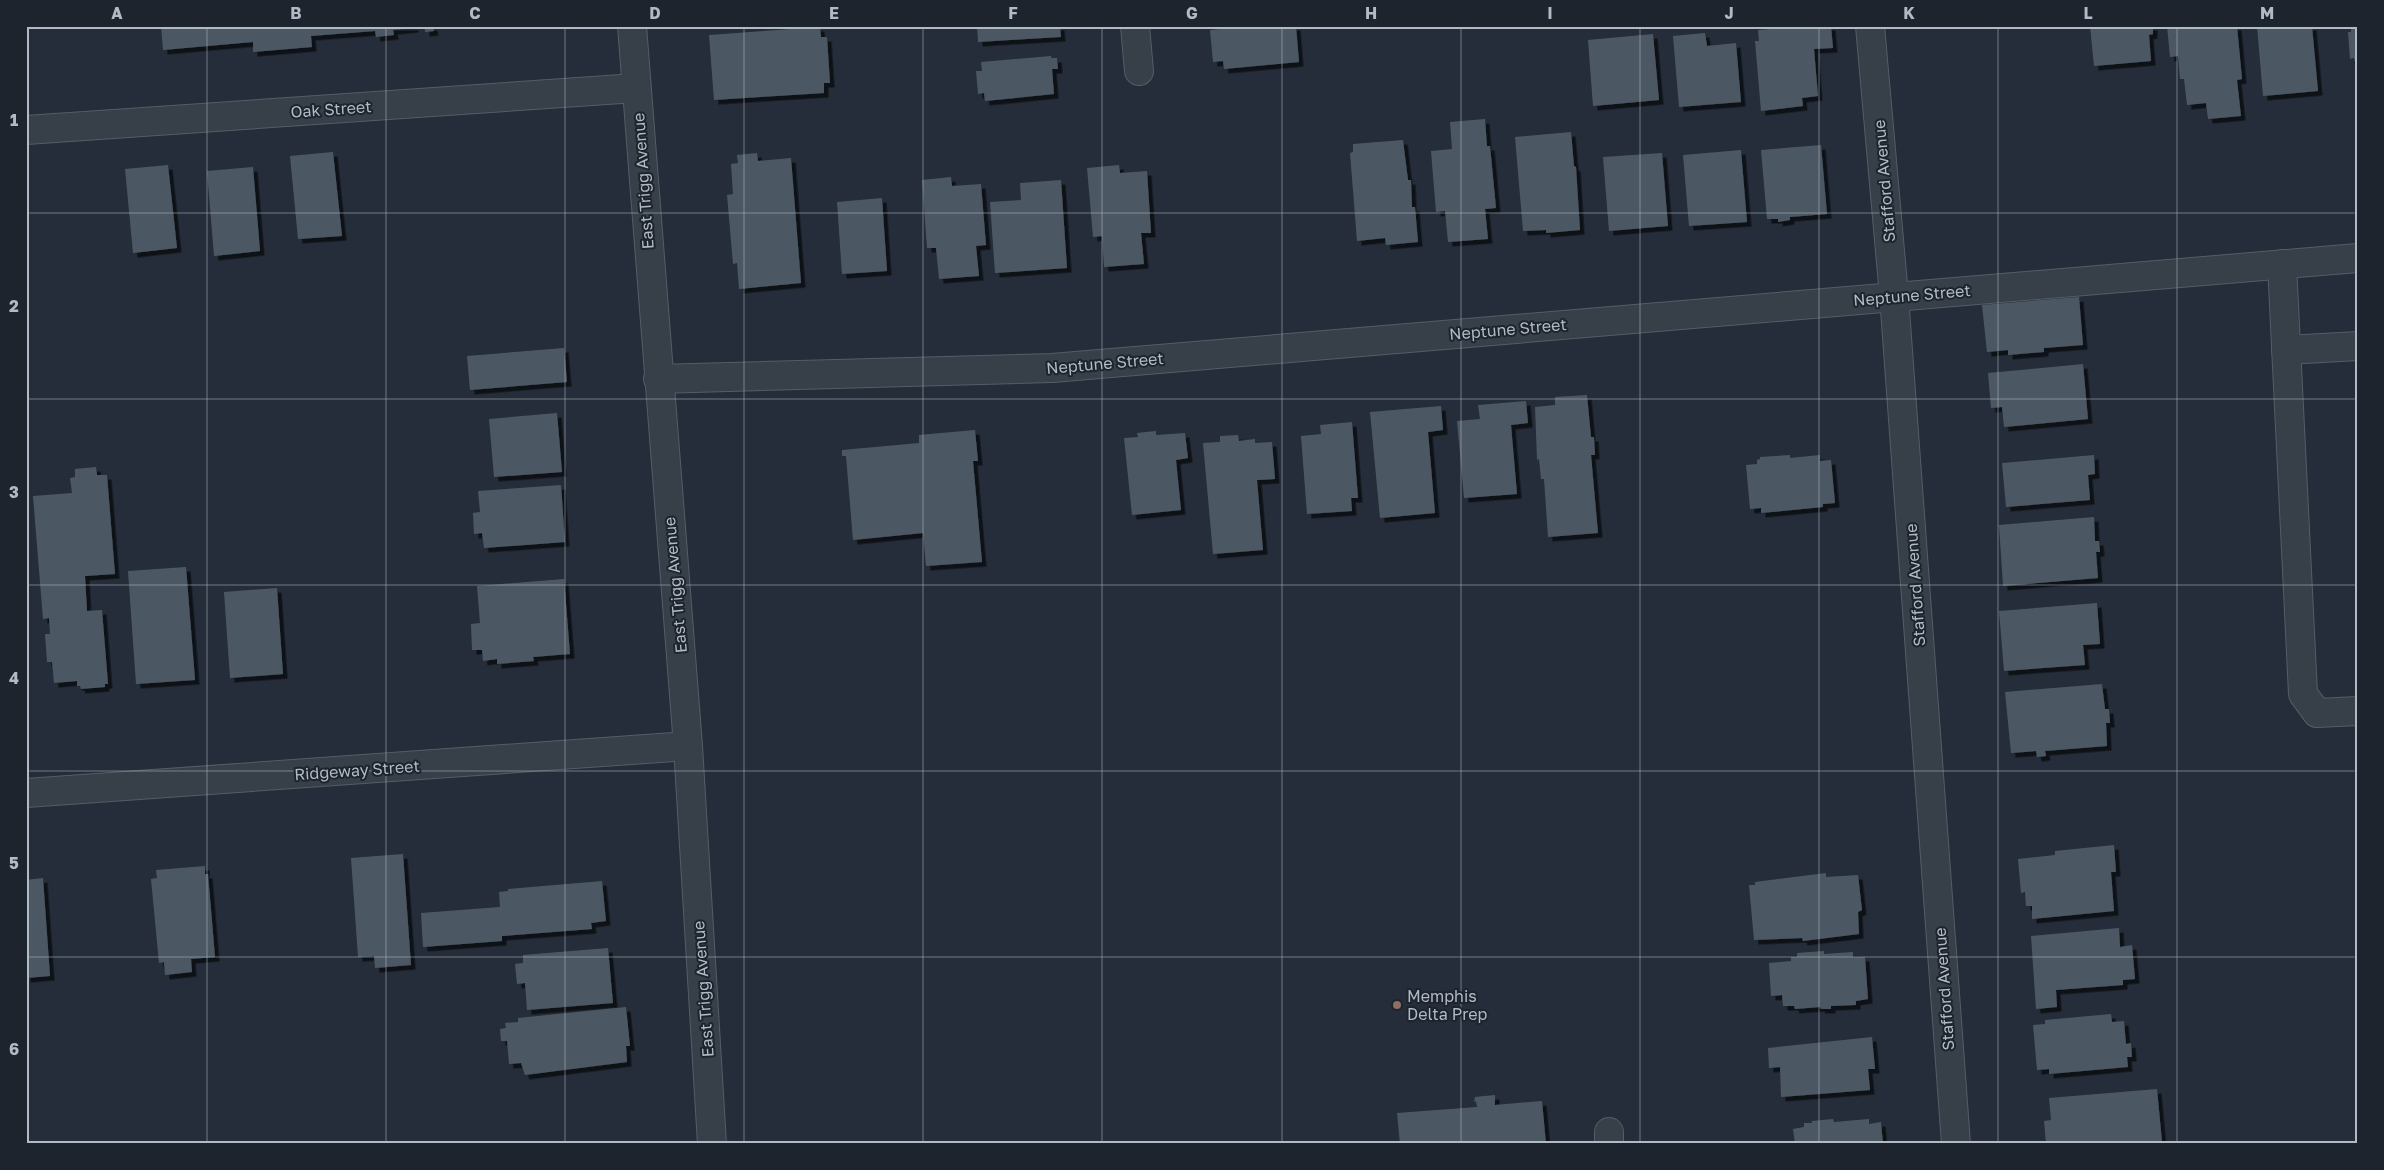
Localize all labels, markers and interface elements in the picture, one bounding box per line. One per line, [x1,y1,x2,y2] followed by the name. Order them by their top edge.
[111,3,123,23] text: A
[290,3,302,23] text: B
[469,3,481,23] text: C
[649,3,661,23] text: D
[829,3,839,23] text: E
[1008,3,1018,23] text: F
[1186,3,1198,23] text: G
[1365,3,1377,23] text: H
[1547,3,1553,23] text: I
[1724,3,1734,23] text: J
[1903,3,1915,23] text: K
[2083,3,2093,23] text: L
[2260,3,2274,23] text: M
[290,96,372,122] street label: Oak Street
[10,110,18,130] text: 1
[628,112,658,250] street label: East Trigg Avenue
[1869,119,1899,243] street label: Stafford Avenue
[1852,280,1972,310] street label: Neptune Street
[9,296,19,316] text: 2
[1448,314,1568,344] street label: Neptune Street
[1045,348,1165,378] street label: Neptune Street
[9,482,19,502] text: 3
[659,516,691,654] street label: East Trigg Avenue
[1901,523,1929,647] street label: Stafford Avenue
[9,668,19,688] text: 4
[294,756,420,784] street label: Ridgeway Street
[9,853,19,873] text: 5
[688,920,718,1058] street label: East Trigg Avenue
[1930,927,1958,1051] street label: Stafford Avenue
[1407,986,1488,1024] place label: Memphis Delta Prep
[1391,999,1403,1011] marker: Memphis Delta Prep
[9,1039,19,1059] text: 6

